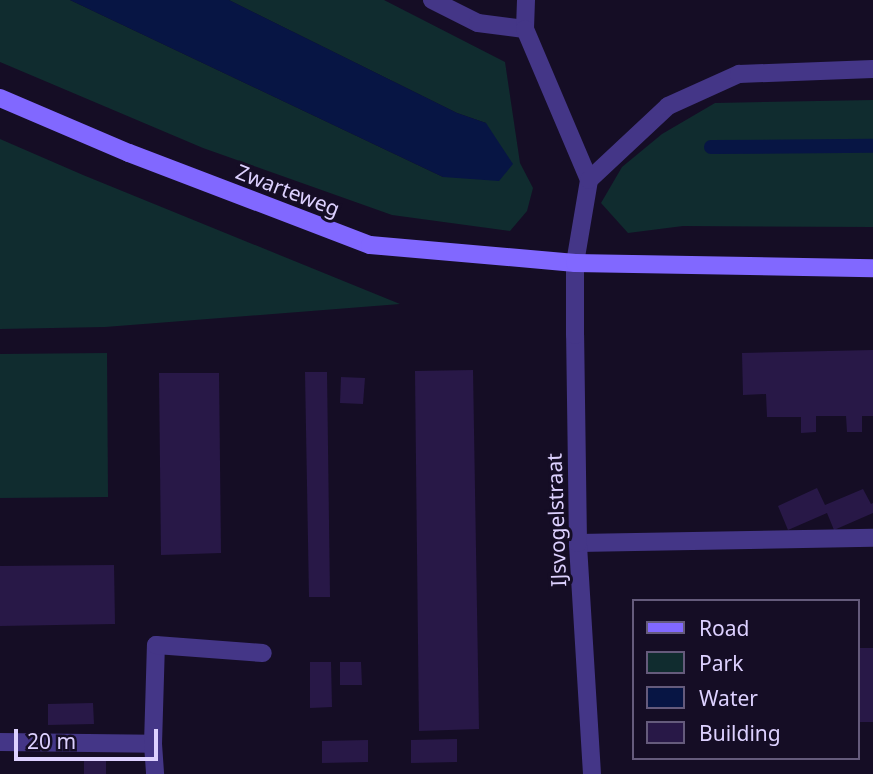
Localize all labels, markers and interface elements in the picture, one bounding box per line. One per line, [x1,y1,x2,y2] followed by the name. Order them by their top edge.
[232,159,344,221] street label: Zwarteweg
[541,453,571,587] street label: IJsvogelstraat
[632,599,859,760] legend
[699,614,749,642] text: Road
[699,649,743,677] text: Park
[699,684,758,712] text: Water
[18,714,161,758] scale bar
[699,719,781,747] text: Building
[27,727,76,755] text: 20 m

